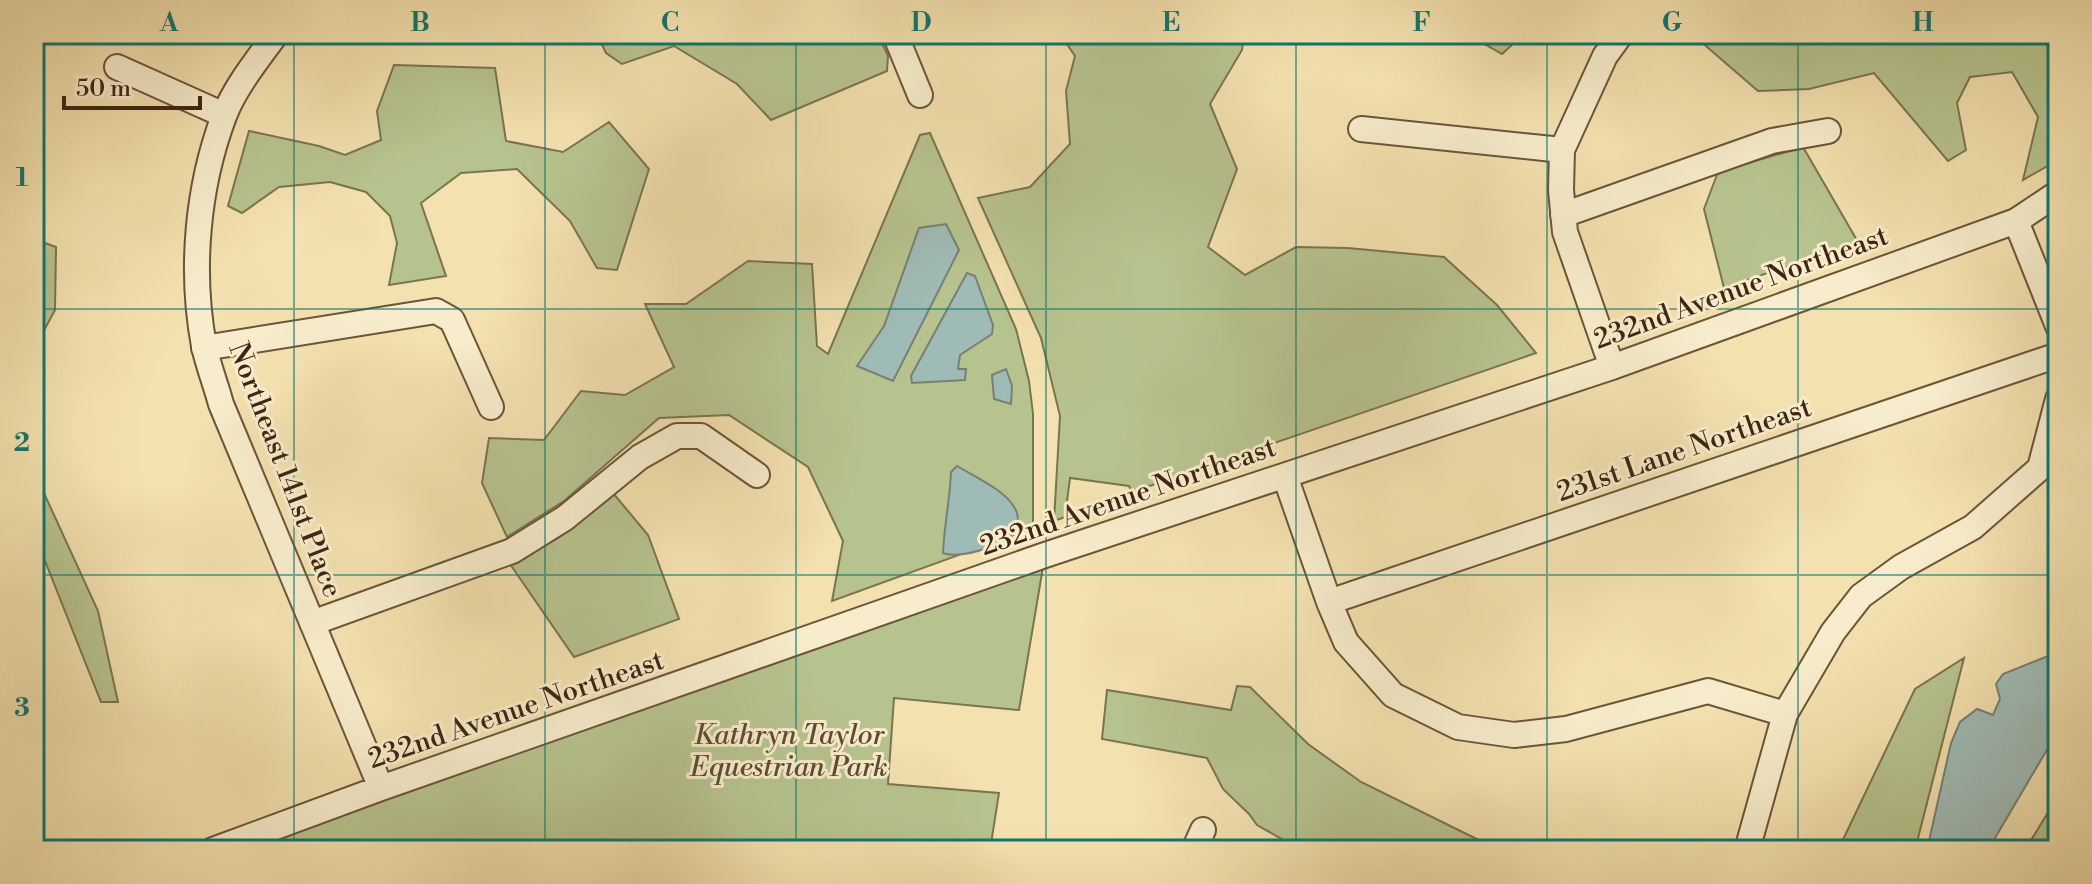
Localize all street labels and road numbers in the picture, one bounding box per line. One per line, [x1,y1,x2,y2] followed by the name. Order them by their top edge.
[1589,218,1893,358] street label: 232nd Avenue Northeast
[220,338,350,602] street label: Northeast 141st Place
[1552,390,1816,510] street label: 231st Lane Northeast
[975,430,1281,564] street label: 232nd Avenue Northeast
[363,643,669,777] street label: 232nd Avenue Northeast

